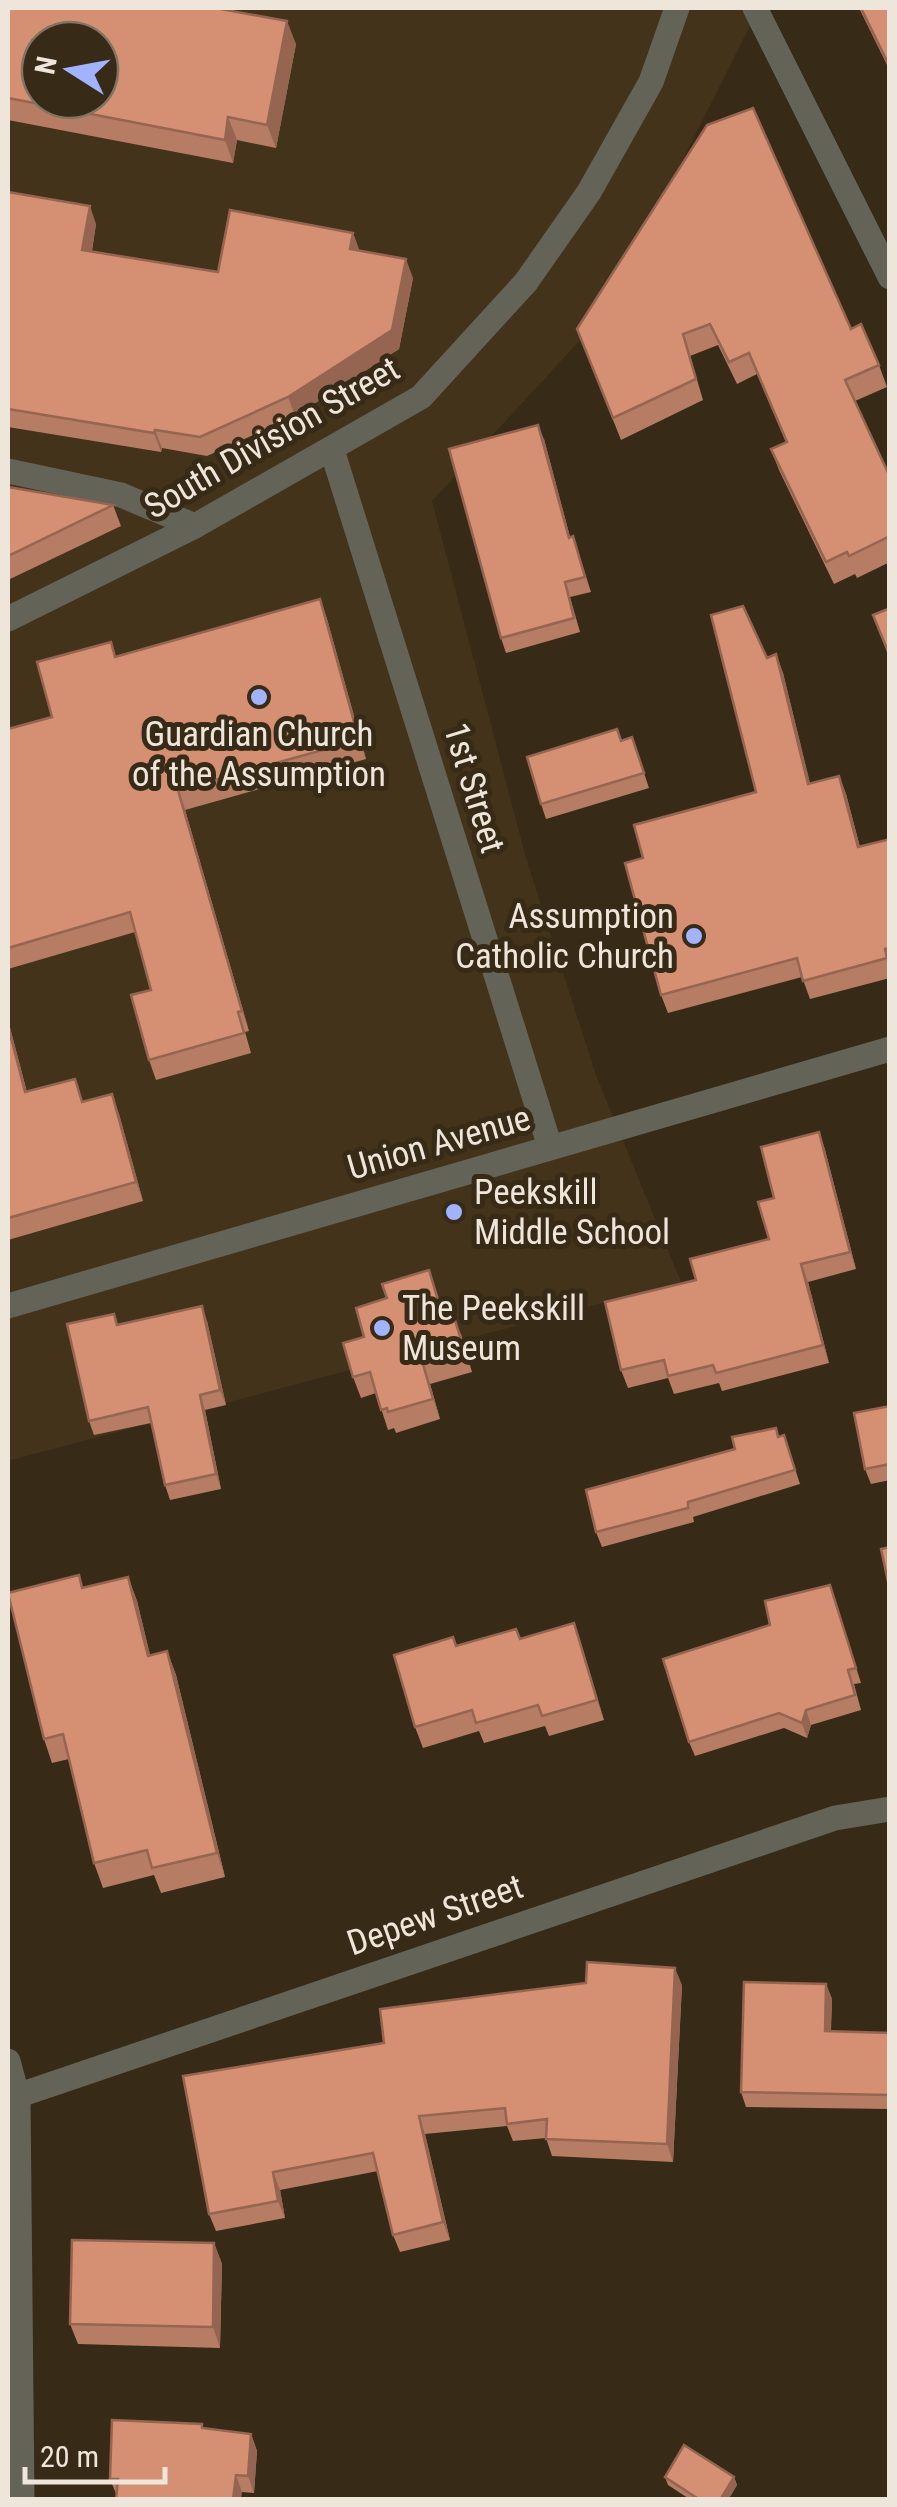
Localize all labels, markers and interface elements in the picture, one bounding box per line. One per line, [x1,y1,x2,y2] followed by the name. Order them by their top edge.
[20,20,120,120] north arrow
[28,54,64,77] text: N
[137,348,407,528] street label: South Division Street
[248,686,270,708] marker: Guardian Church of the Assumption
[132,714,386,795] place label: Guardian Church of the Assumption
[435,718,513,858] street label: 1st Street
[455,896,674,977] place label: Assumption Catholic Church
[683,925,705,947] marker: Assumption Catholic Church
[343,1097,535,1189] street label: Union Avenue
[474,1172,670,1253] place label: Peekskill Middle School
[443,1201,465,1223] marker: Peekskill Middle School
[402,1288,585,1369] place label: The Peekskill Museum
[371,1317,393,1339] marker: The Peekskill Museum
[342,1866,528,1964] street label: Depew Street
[25,2422,165,2484] scale bar
[40,2439,99,2474] text: 20 m

